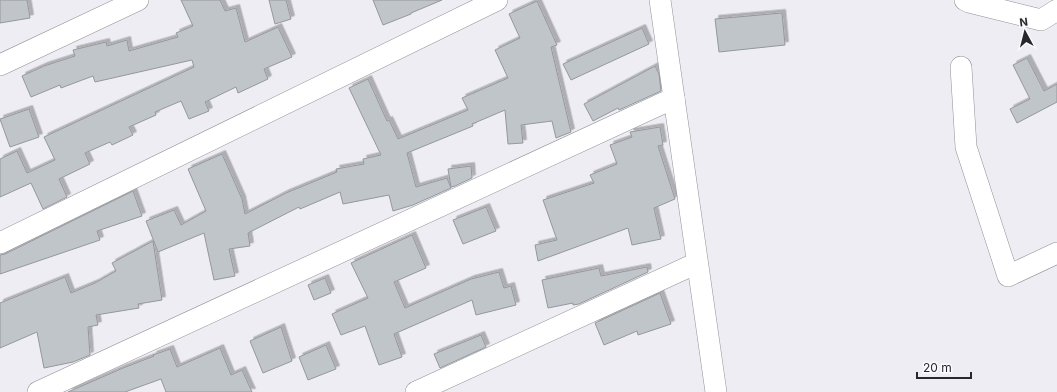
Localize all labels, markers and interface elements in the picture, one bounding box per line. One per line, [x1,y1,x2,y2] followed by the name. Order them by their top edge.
[1005,12,1045,52] north arrow
[1019,15,1029,30] text: N
[917,354,971,380] scale bar
[923,360,952,375] text: 20 m

